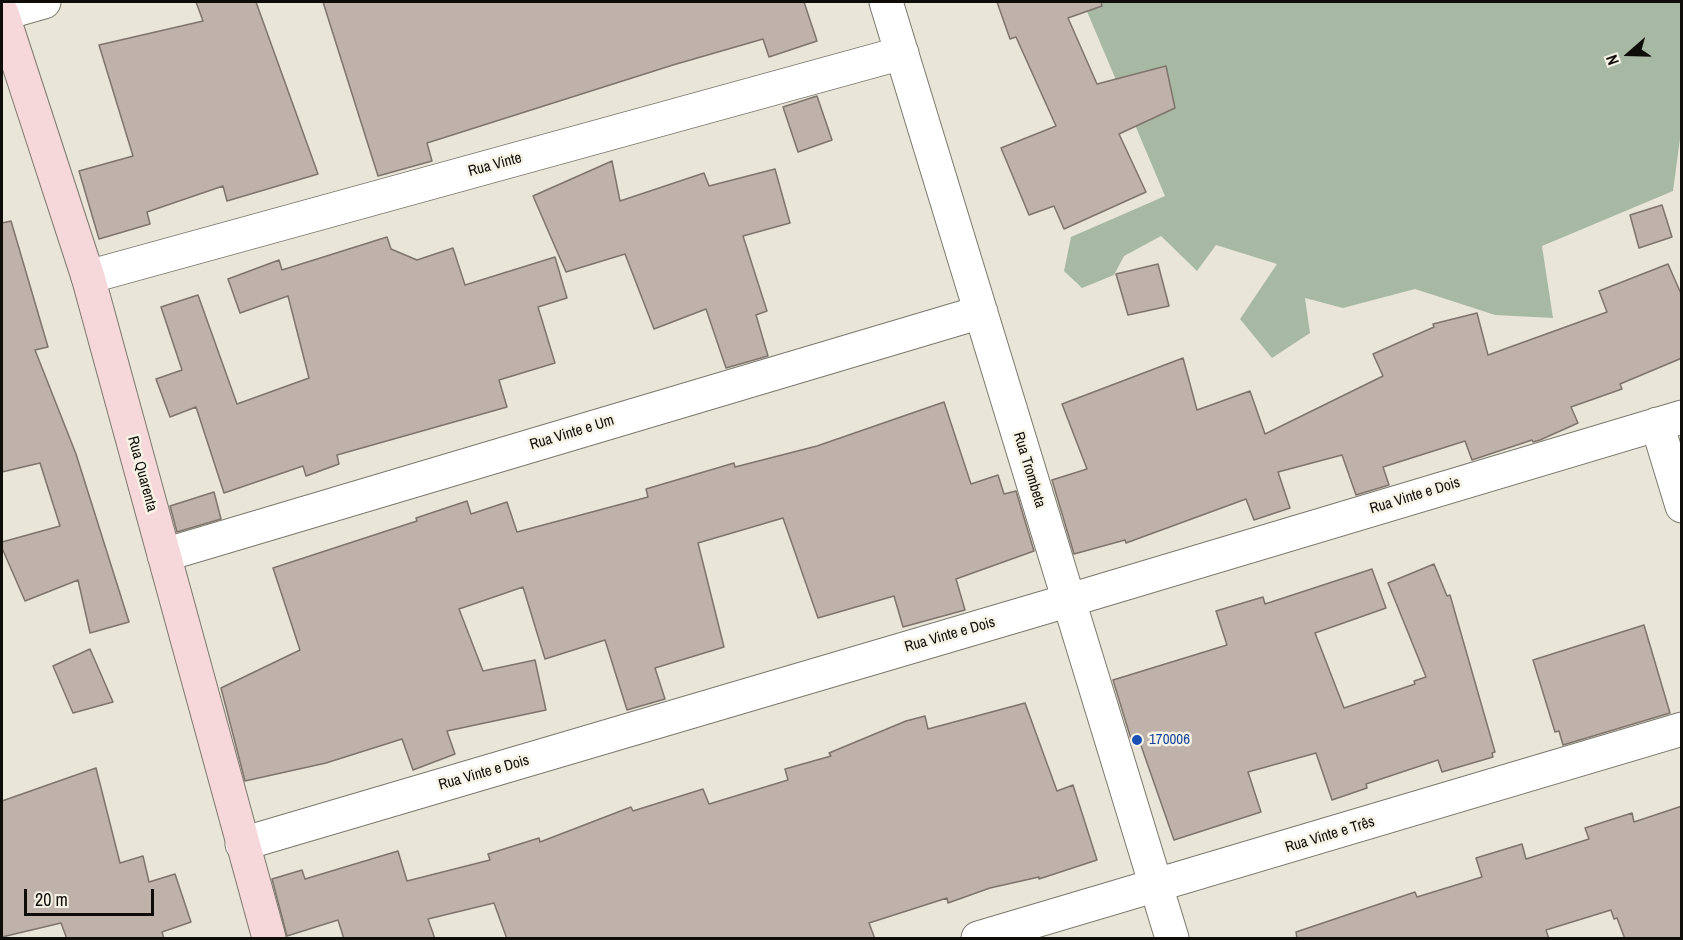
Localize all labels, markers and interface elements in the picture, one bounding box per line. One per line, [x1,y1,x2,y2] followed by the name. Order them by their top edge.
[1599,24,1659,84] north arrow
[1600,52,1624,68] text: N
[466,149,524,181] street label: Rua Vinte
[528,412,616,454] street label: Rua Vinte e Um
[1009,430,1049,510] street label: Rua Trombeta
[123,434,161,514] street label: Rua Quarenta
[1368,474,1462,518] street label: Rua Vinte e Dois
[903,613,997,657] street label: Rua Vinte e Dois
[1149,731,1190,749] place label: 170006
[1130,733,1144,747] marker: 170006
[437,751,531,795] street label: Rua Vinte e Dois
[1283,813,1377,857] street label: Rua Vinte e Três
[27,877,158,915] scale bar
[35,887,68,912] text: 20 m

